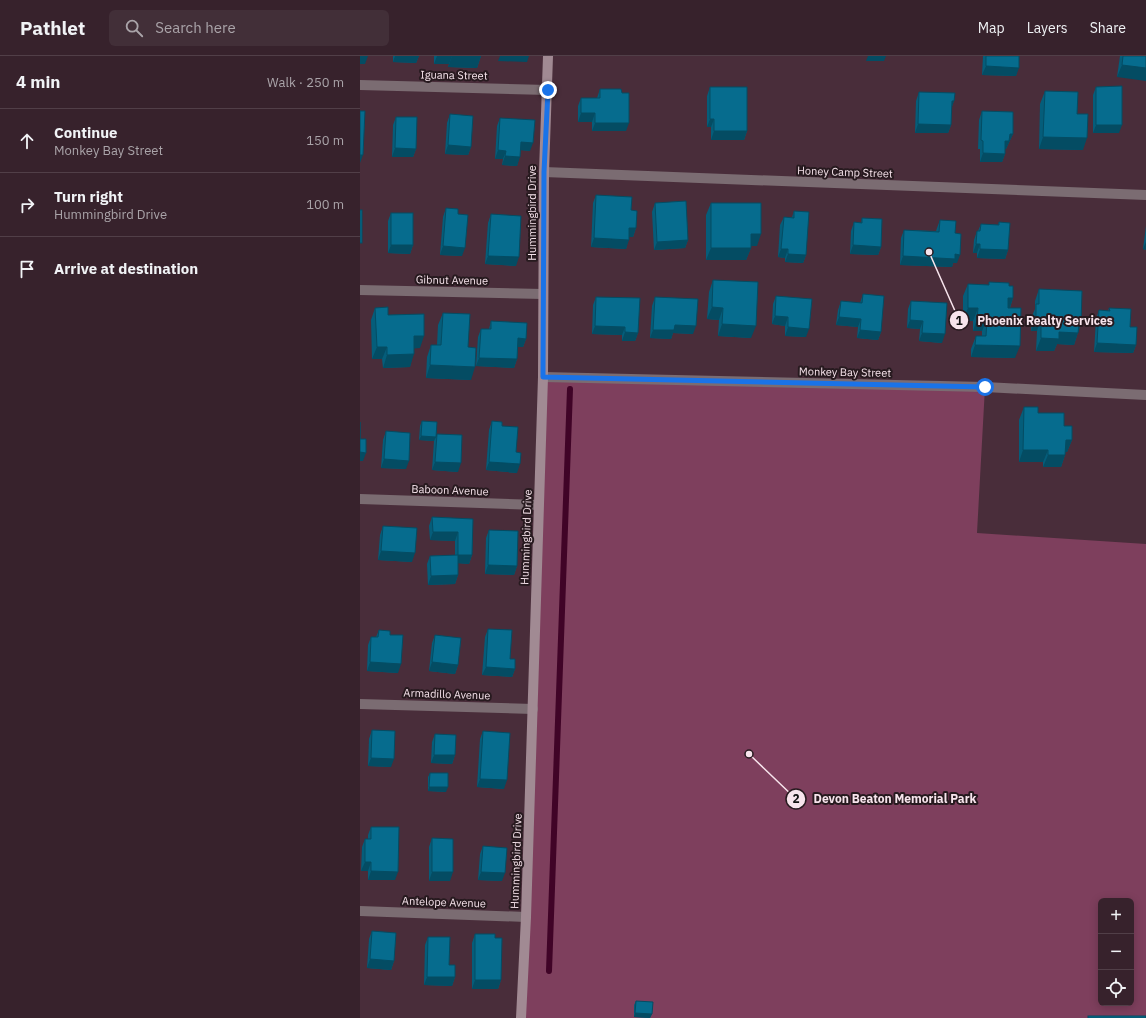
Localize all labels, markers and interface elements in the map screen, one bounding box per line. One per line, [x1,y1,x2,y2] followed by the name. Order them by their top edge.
[109,10,389,46] search box
[20,16,85,40] text: Pathlet
[123,17,145,39] icon: search
[155,18,236,37] text: Search here
[978,19,1005,37] text: Map
[1027,19,1068,37] text: Layers
[1090,19,1126,37] text: Share
[420,67,488,83] street label: Iguana Street
[16,71,60,93] text: 4 min
[267,74,344,91] text: Walk · 250 m
[539,81,557,99] route end
[54,123,118,142] text: Continue
[16,130,38,152] icon: ahead
[306,132,344,149] text: 150 m
[54,142,163,159] text: Monkey Bay Street
[797,163,893,181] street label: Honey Camp Street
[525,165,539,261] street label: Hummingbird Drive
[54,187,123,206] text: Turn right
[16,194,38,216] icon: right
[306,196,344,213] text: 100 m
[54,206,167,223] text: Hummingbird Drive
[16,258,38,280] icon: arrive
[54,259,198,278] text: Arrive at destination
[416,272,488,288] street label: Gibnut Avenue
[949,308,1120,332] callout: Phoenix Realty Services
[955,313,963,328] text: 1
[977,313,1113,328] text: Phoenix Realty Services
[799,364,891,380] street label: Monkey Bay Street
[976,378,994,396] route start
[411,482,489,498] street label: Baboon Avenue
[517,489,535,585] street label: Hummingbird Drive
[403,685,491,703] street label: Armadillo Avenue
[786,787,985,811] callout: Devon Beaton Memorial Park
[792,791,800,806] text: 2
[814,791,976,806] text: Devon Beaton Memorial Park
[507,813,525,909] street label: Hummingbird Drive
[402,894,486,910] street label: Antelope Avenue
[1098,898,1134,1006] map controls
[1098,898,1134,934] button: +
[1098,934,1134,970] button: −
[1098,970,1134,1006] button: locate

